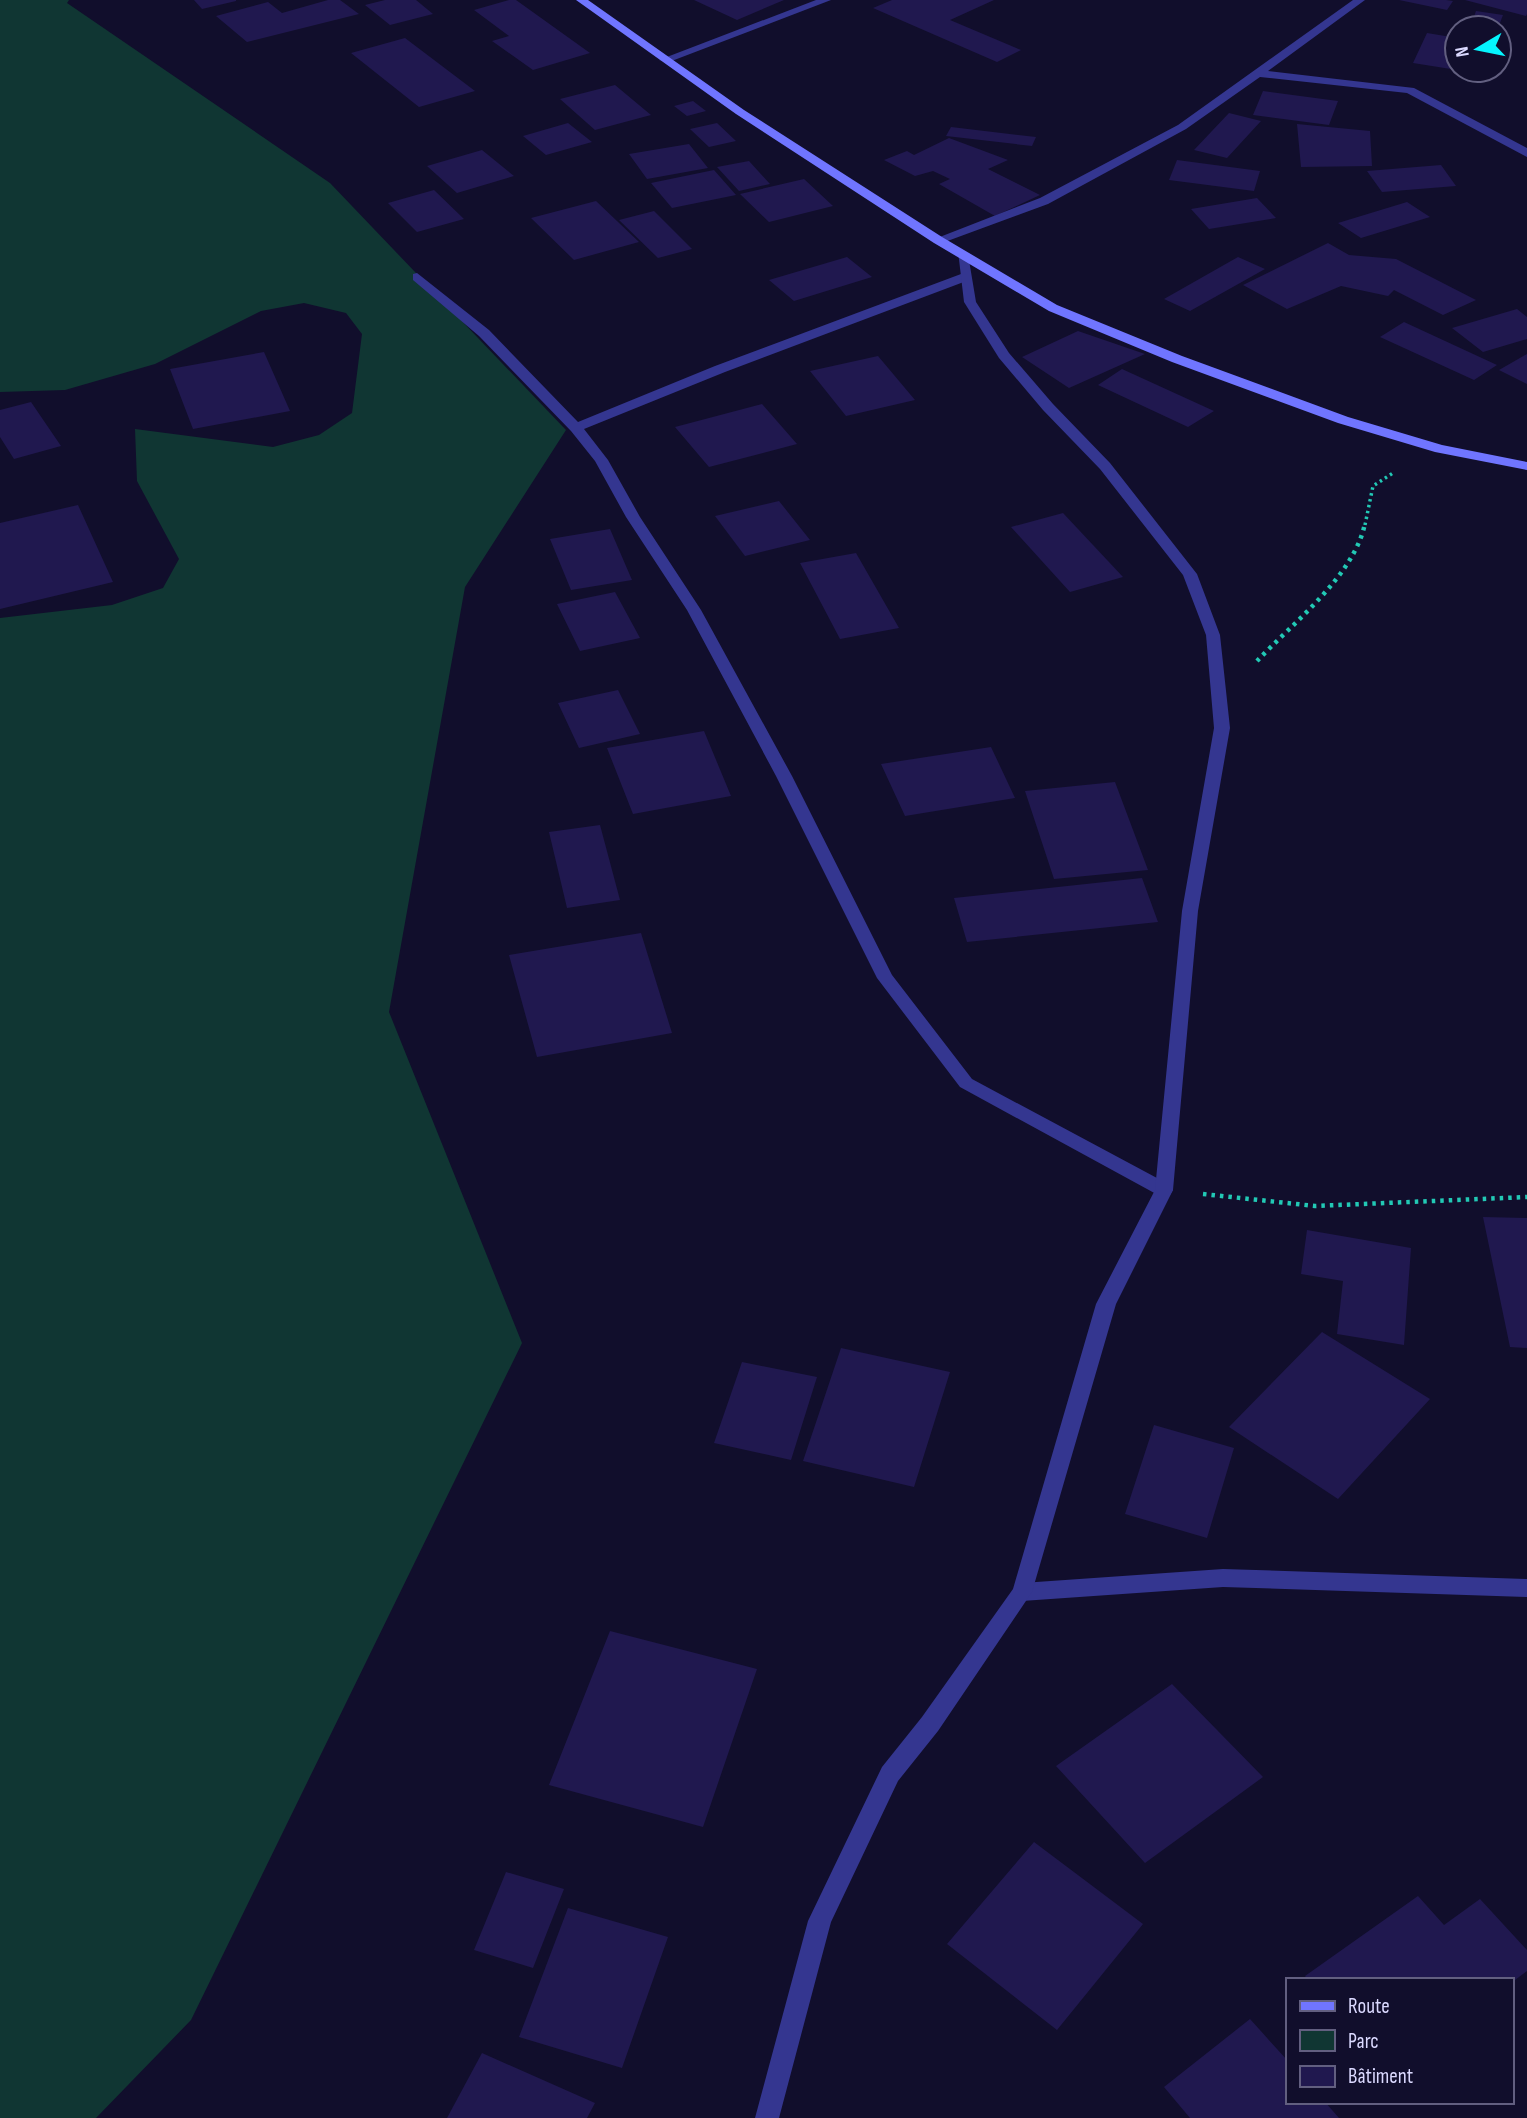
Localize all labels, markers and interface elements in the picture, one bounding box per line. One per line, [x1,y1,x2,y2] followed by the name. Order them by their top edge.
[1443,14,1513,84] north arrow
[1451,45,1475,59] text: N
[1286,1978,1513,2104] legend
[1348,1994,1390,2019] text: Route
[1348,2029,1379,2054] text: Parc
[1348,2064,1413,2089] text: Bâtiment

